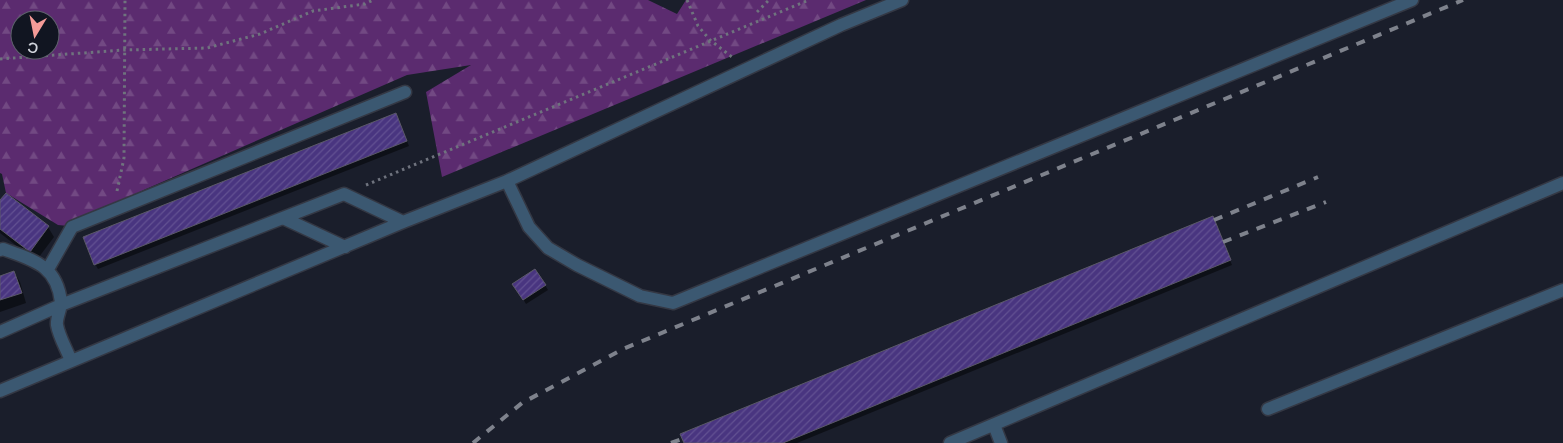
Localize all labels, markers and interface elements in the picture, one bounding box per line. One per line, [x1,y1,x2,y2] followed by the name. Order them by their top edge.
[10,10,60,60] north arrow
[26,38,39,59] text: С

